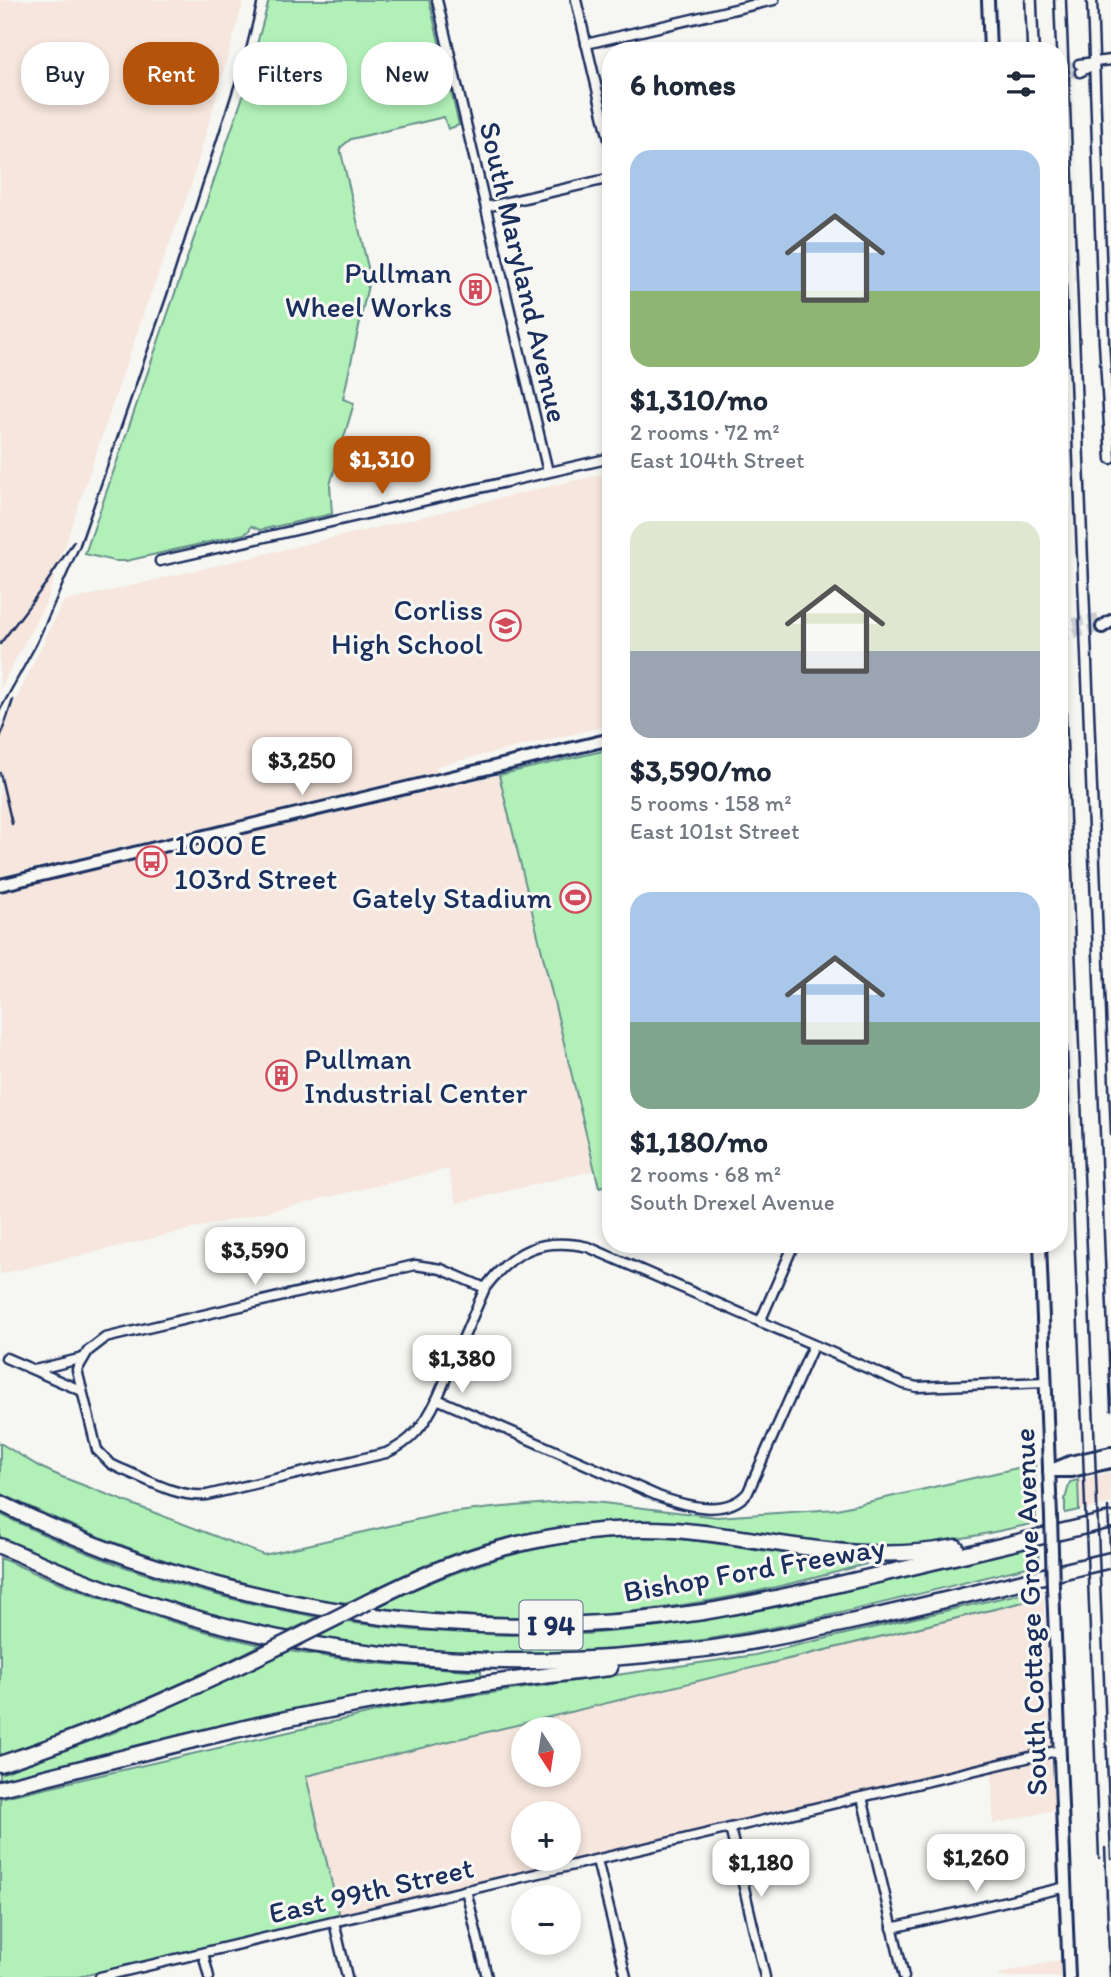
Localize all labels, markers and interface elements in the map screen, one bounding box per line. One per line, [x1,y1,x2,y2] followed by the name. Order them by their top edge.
[21,42,109,105] chip: Buy
[123,42,219,105] chip: Rent
[233,42,347,105] chip: Filters
[361,42,453,105] chip: New
[1002,65,1040,103] icon: filters
[630,66,736,103] text: 6 homes
[471,118,577,426] street label: South Maryland Avenue
[772,195,898,321] icon: home
[285,254,452,325] place label: Pullman Wheel Works
[458,272,492,306] building icon: Pullman Wheel Works
[630,381,768,418] text: $1,310/mo
[630,418,780,446] text: 2 rooms · 72 m²
[325,436,439,496] pin: $1,310
[349,445,415,473] text: $1,310
[630,446,805,474] text: East 104th Street
[772,566,898,692] icon: home
[331,591,484,662] place label: Corliss High School
[489,609,523,643] school or university icon: Corliss High School
[245,738,359,797] pin: $3,250
[268,746,336,774] text: $3,250
[630,752,772,789] text: $3,590/mo
[630,789,792,817] text: 5 rooms · 158 m²
[630,817,800,845] text: East 101st Street
[174,826,337,897] place label: 1000 E 103rd Street
[134,844,168,878] bus stop icon: 1000 E 103rd Street
[352,879,552,916] place label: Gately Stadium
[558,880,592,914] sports icon: Gately Stadium
[772,937,898,1063] icon: home
[304,1040,527,1111] place label: Pullman Industrial Center
[264,1058,298,1092] building icon: Pullman Industrial Center
[630,1123,768,1160] text: $1,180/mo
[630,1160,781,1188] text: 2 rooms · 68 m²
[630,1188,835,1216] text: South Drexel Avenue
[198,1228,312,1287] pin: $3,590
[221,1236,289,1264] text: $3,590
[405,1336,519,1395] pin: $1,380
[428,1344,496,1372] text: $1,380
[1005,1427,1055,1797] street label: South Cottage Grove Avenue
[620,1528,888,1610] street label: Bishop Ford Freeway
[520,1600,582,1650] road number: I 94
[511,1717,581,1787] north arrow
[511,1717,581,1955] map controls
[511,1801,581,1871] button: +
[919,1834,1033,1894] pin: $1,260
[704,1840,818,1899] pin: $1,180
[943,1843,1009,1871] text: $1,260
[265,1848,477,1932] street label: East 99th Street
[728,1848,794,1876] text: $1,180
[511,1885,581,1955] button: −

